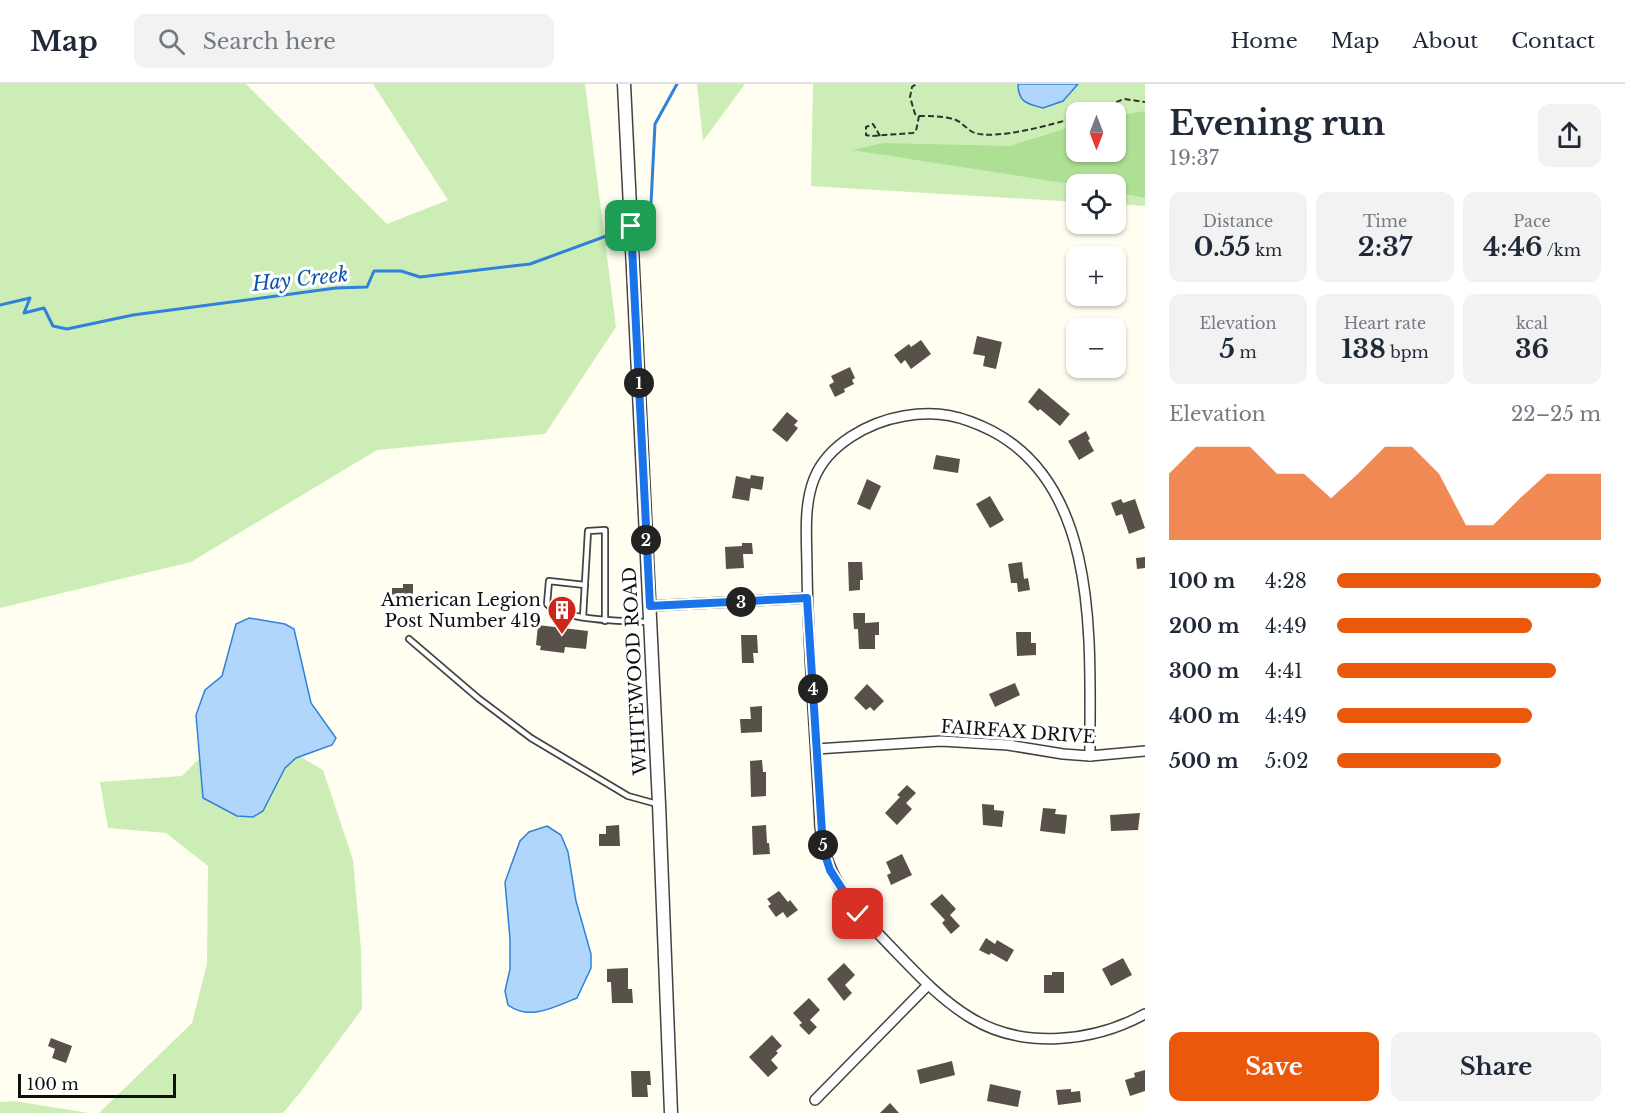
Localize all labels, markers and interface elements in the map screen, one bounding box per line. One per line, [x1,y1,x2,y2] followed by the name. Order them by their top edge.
[134,14,554,68] search box
[30,24,98,59] text: Map
[155,25,188,58] icon: search
[203,28,336,55] text: Search here
[1231,28,1298,54] text: Home
[1331,28,1379,54] text: Map
[1412,28,1478,54] text: About
[1511,28,1595,54] text: Contact
[1066,102,1126,162] north arrow
[1066,102,1126,378] map controls
[1169,103,1385,144] text: Evening run
[1538,104,1601,167] button: share
[1169,146,1219,170] text: 19:37
[1066,174,1126,234] button: locate
[605,200,656,251] pin
[614,209,647,242] icon: arrive
[1203,211,1273,231] text: Distance
[1363,211,1407,231] text: Time
[1513,211,1551,231] text: Pace
[1194,231,1251,263] text: 0.55
[1358,231,1412,263] text: 2:37
[1483,231,1543,263] text: 4:46
[1251,240,1282,260] text: km
[1543,240,1581,260] text: /km
[1066,246,1126,306] button: +
[250,262,349,296] water label: Hay Creek
[1199,313,1277,333] text: Elevation
[1344,313,1426,333] text: Heart rate
[1516,313,1548,333] text: kcal
[1066,318,1126,378] button: −
[1219,333,1235,365] text: 5
[1341,333,1386,365] text: 138
[1515,333,1549,365] text: 36
[1235,342,1257,362] text: m
[1386,342,1429,362] text: bpm
[624,368,654,398] pin: 1
[636,373,642,393] text: 1
[1169,402,1266,426] text: Elevation
[1511,402,1601,426] text: 22–25 m
[631,525,661,555] pin: 2
[641,530,651,550] text: 2
[619,566,651,777] street label: WHITEWOOD ROAD
[1169,569,1235,593] text: 100 m
[1265,569,1307,593] text: 4:28
[726,587,756,617] pin: 3
[380,589,541,632] place label: American Legion Post Number 419
[736,592,746,612] text: 3
[546,594,578,636] building icon: American Legion Post Number 419
[1169,614,1240,638] text: 200 m
[1265,614,1307,638] text: 4:49
[1169,659,1239,683] text: 300 m
[1265,659,1303,683] text: 4:41
[798,674,828,704] pin: 4
[808,679,818,699] text: 4
[1169,704,1240,728] text: 400 m
[1265,704,1307,728] text: 4:49
[940,716,1096,748] street label: FAIRFAX DRIVE
[1169,749,1239,773] text: 500 m
[1265,749,1309,773] text: 5:02
[808,830,838,860] pin: 5
[818,835,828,855] text: 5
[832,888,883,939] pin
[841,897,874,930] icon: check
[1169,1032,1379,1101] button: Save
[1391,1032,1601,1101] button: Share
[18,1071,176,1098] scale bar
[27,1074,79,1094] text: 100 m

